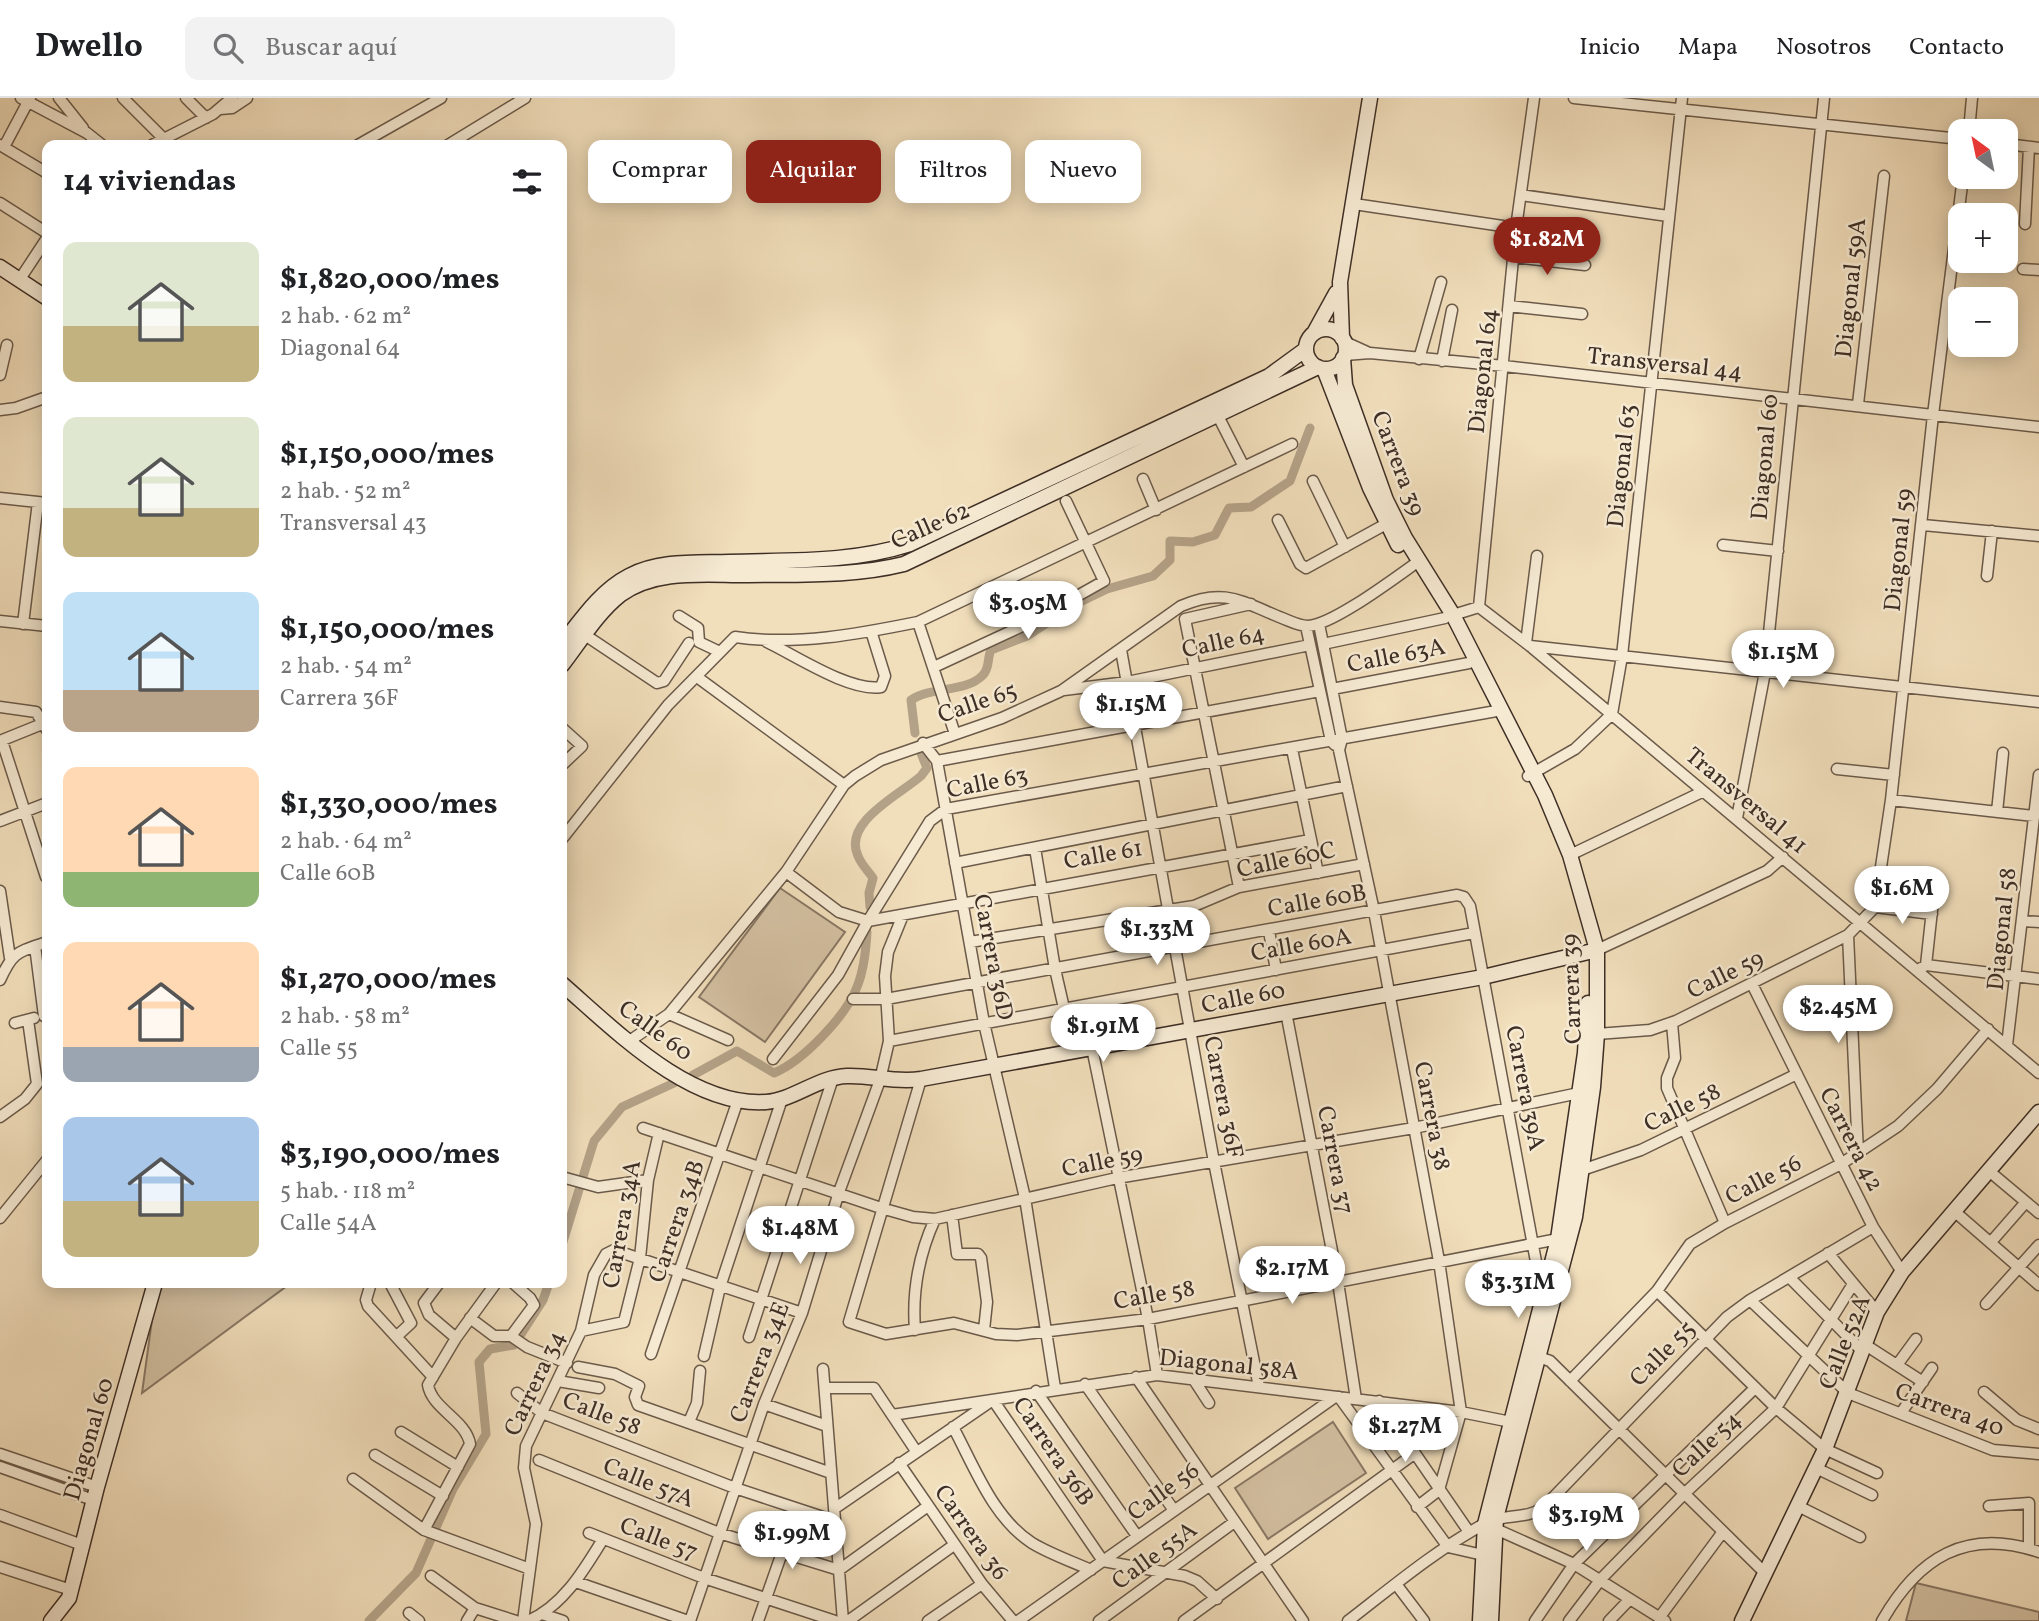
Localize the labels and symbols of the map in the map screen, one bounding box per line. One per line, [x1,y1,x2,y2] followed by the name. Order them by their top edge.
[1948,119,2018,189] north arrow
[1828,217,1876,360] street label: Diagonal 59A
[1490,218,1604,277] pin: $1.82M
[1461,307,1507,436] street label: Diagonal 64
[1585,340,1744,390] street label: Transversal 44
[1744,393,1788,522] street label: Diagonal 60
[1600,403,1646,530] street label: Diagonal 63
[1362,406,1433,521] street label: Carrera 39
[1877,487,1923,613] street label: Diagonal 59
[886,494,976,559] street label: Calle 62
[971,582,1085,641] pin: $3.05M
[1179,618,1268,668] street label: Calle 64
[1726,630,1840,690] pin: $1.15M
[1344,631,1448,683] street label: Calle 63A
[933,674,1022,733] street label: Calle 65
[1074,682,1188,742] pin: $1.15M
[1677,740,1814,863] street label: Transversal 41
[944,759,1031,809] street label: Calle 63
[1061,832,1145,880] street label: Calle 61
[1234,834,1339,888] street label: Calle 60C
[1853,866,1951,926] pin: $1.6M
[1980,866,2026,993] street label: Diagonal 58
[1265,877,1369,927] street label: Calle 60B
[963,891,1021,1023] street label: Carrera 36D
[1100,908,1214,967] pin: $1.33M
[1248,920,1354,972] street label: Calle 60A
[1554,933,1592,1045] street label: Carrera 39
[1682,943,1770,1009] street label: Calle 59
[1199,974,1288,1024] street label: Calle 60
[1781,986,1895,1045] pin: $2.45M
[611,993,699,1070] street label: Calle 60
[1046,1004,1160,1064] pin: $1.91M
[1495,1023,1553,1154] street label: Carrera 39A
[1194,1033,1251,1161] street label: Carrera 36F
[1404,1059,1458,1174] street label: Carrera 38
[1639,1076,1727,1142] street label: Calle 58
[1809,1082,1891,1198] street label: Carrera 42
[1307,1103,1361,1218] street label: Carrera 37
[1059,1138,1146,1187] street label: Calle 59
[1720,1147,1808,1215] street label: Calle 56
[641,1156,715,1287] street label: Carrera 34B
[595,1158,651,1291] street label: Carrera 34A
[743,1206,857,1266] pin: $1.48M
[1235,1246,1349,1306] pin: $2.17M
[1461,1260,1575,1320] pin: $3.31M
[1111,1272,1198,1320] street label: Calle 58
[1811,1290,1880,1395] street label: Calle 52A
[722,1297,799,1428] street label: Carrera 34E
[1623,1314,1704,1395] street label: Calle 55
[497,1326,575,1442] street label: Carrera 34
[1157,1342,1301,1390] street label: Diagonal 58A
[56,1374,124,1505] street label: Diagonal 60
[1890,1375,2009,1446] street label: Carrera 40
[557,1384,646,1445] street label: Calle 58
[1003,1391,1101,1514] street label: Carrera 36B
[1348,1404,1462,1464] pin: $1.27M
[1665,1404,1750,1487] street label: Calle 54
[597,1450,699,1518] street label: Calle 57A
[1121,1455,1207,1530] street label: Calle 56
[925,1478,1016,1588] street label: Carrera 36
[1529,1494,1643,1553] pin: $3.19M
[614,1509,702,1570] street label: Calle 57
[735,1512,849,1571] pin: $1.99M
[1105,1514,1205,1599] street label: Calle 55A

